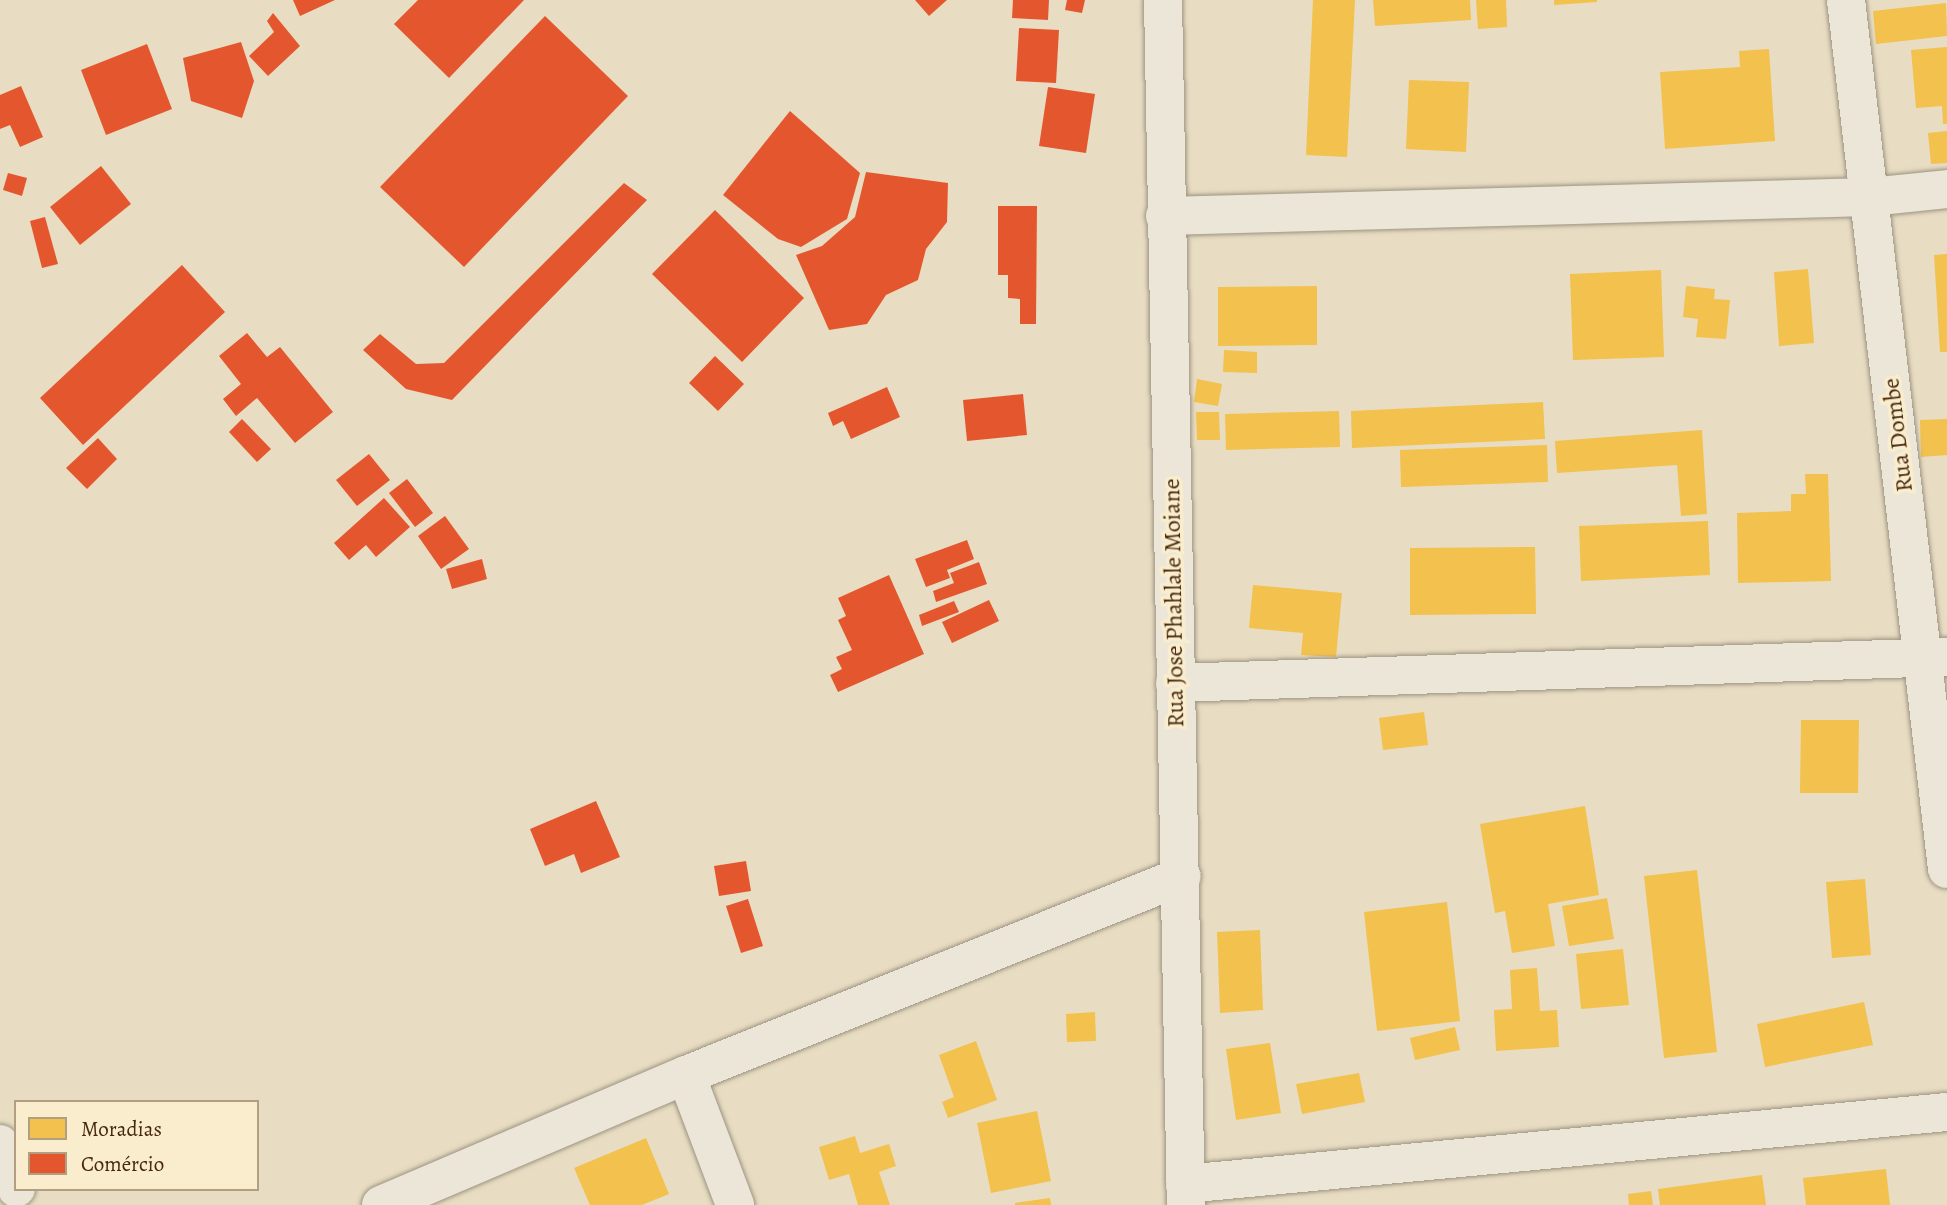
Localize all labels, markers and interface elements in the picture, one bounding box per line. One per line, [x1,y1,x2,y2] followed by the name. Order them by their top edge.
[1877,376,1919,494] street label: Rua Dombe
[1157,478,1191,728] street label: Rua Jose Phahlale Moiane
[14,1100,259,1191] legend
[81,1115,162,1143] text: Moradias
[81,1150,164,1178] text: Comércio

